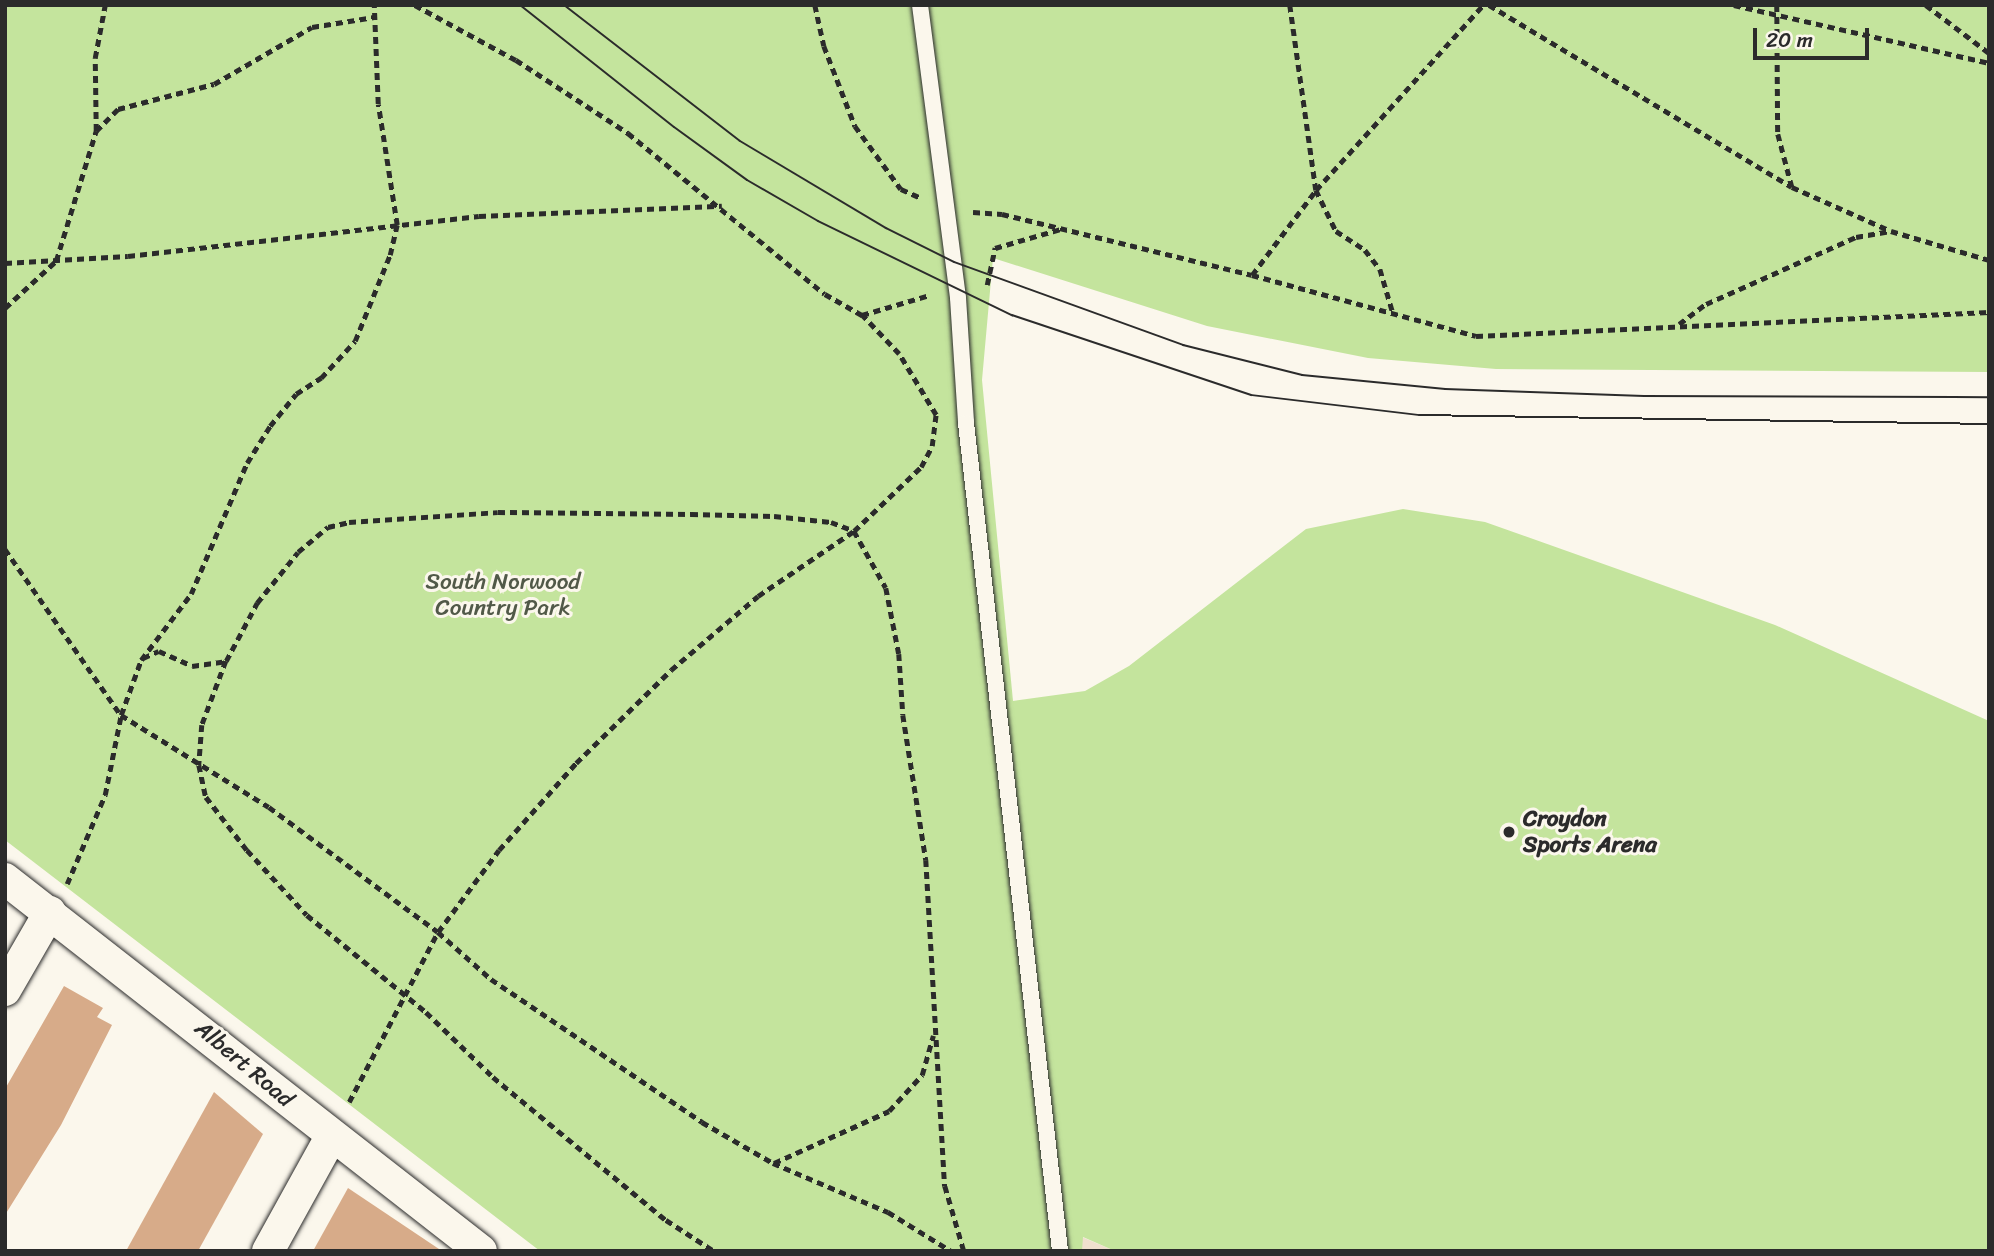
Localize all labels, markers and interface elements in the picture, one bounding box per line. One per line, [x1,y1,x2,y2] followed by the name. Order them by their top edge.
[1756,14,1871,58] scale bar
[1766,21,1813,59] text: 20 m
[426,568,580,622] park label: South Norwood Country Park
[1523,805,1657,859] place label: Croydon Sports Arena
[1501,824,1517,840] marker: Croydon Sports Arena
[189,1015,299,1113] street label: Albert Road

